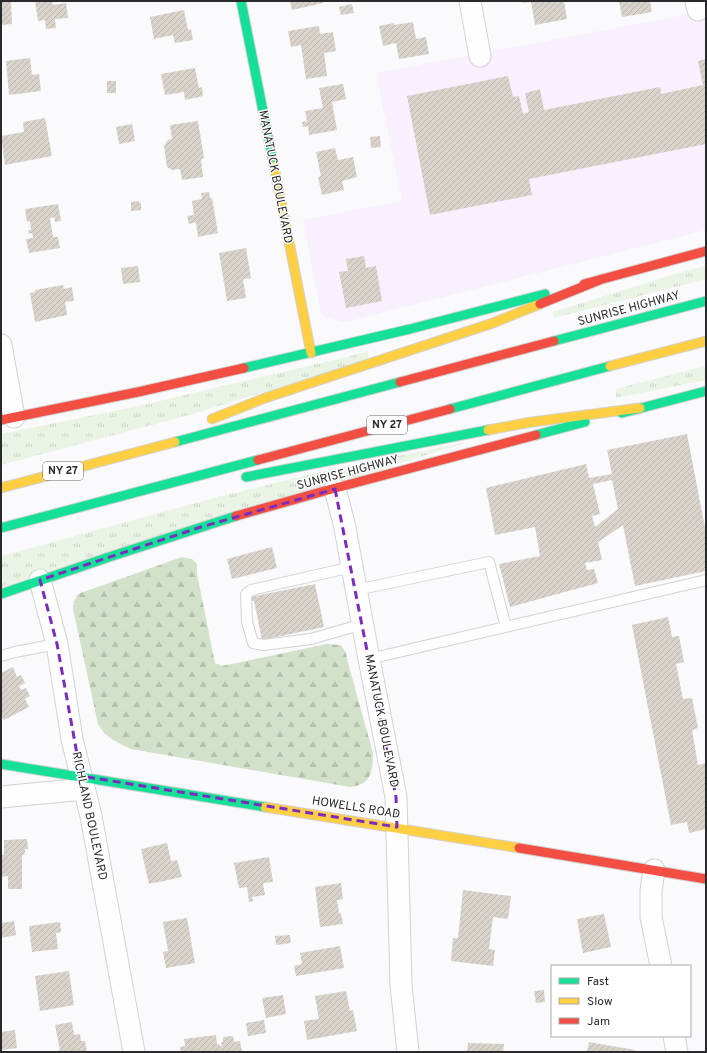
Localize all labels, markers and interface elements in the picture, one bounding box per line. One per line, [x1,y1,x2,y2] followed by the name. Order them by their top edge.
[254,109,296,245] street label: MANATUCK BOULEVARD
[576,288,682,330] street label: SUNRISE HIGHWAY
[367,416,407,434] road number: NY 27
[295,452,401,494] street label: SUNRISE HIGHWAY
[43,462,83,480] road number: NY 27
[360,653,402,789] street label: MANATUCK BOULEVARD
[68,750,110,882] street label: RICHLAND BOULEVARD
[311,793,401,823] street label: HOWELLS ROAD
[551,965,691,1037] legend
[587,974,609,990] text: Fast
[587,994,613,1010] text: Slow
[587,1014,610,1030] text: Jam

